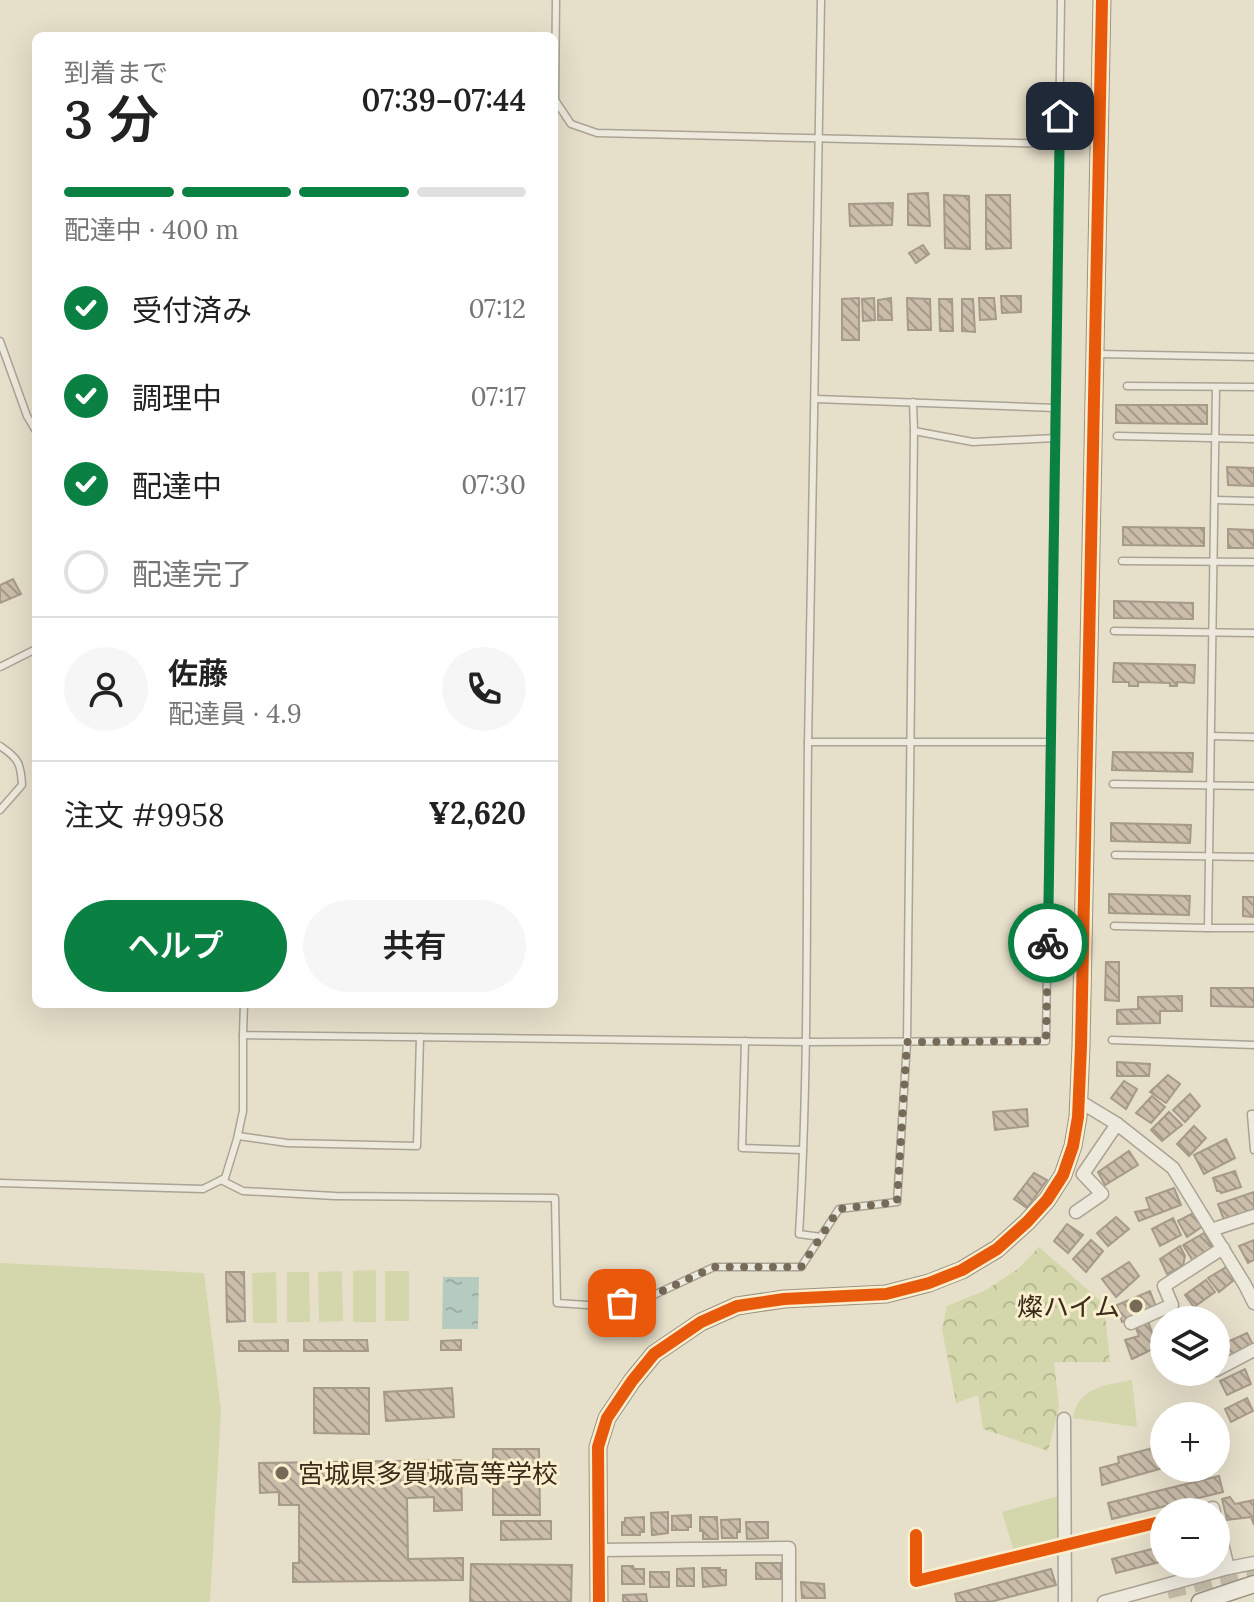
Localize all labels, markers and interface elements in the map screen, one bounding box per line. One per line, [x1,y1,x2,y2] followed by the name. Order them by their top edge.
[64,56,168,89] text: 到着まで
[361,81,526,119] text: 07:39–07:44
[1026,82,1094,150] pin
[64,86,159,152] text: 3 分
[1038,94,1082,138] icon: home
[64,213,239,246] text: 配達中 · 400 m
[64,286,108,330] icon: check
[132,291,252,329] text: 受付済み
[469,292,526,325] text: 07:12
[64,374,108,418] icon: check
[132,379,222,417] text: 調理中
[470,380,526,413] text: 07:17
[64,462,108,506] icon: check
[132,467,222,505] text: 配達中
[461,468,526,501] text: 07:30
[132,555,252,593] text: 配達完了
[64,647,148,731] button: person
[442,647,526,731] button: phone
[168,654,228,692] text: 佐藤
[168,697,302,730] text: 配達員 · 4.9
[429,794,526,832] text: ¥2,620
[64,796,225,834] text: 注文 #9958
[64,900,287,992] button: ヘルプ
[303,900,526,992] button: 共有
[1008,903,1088,983] courier
[1026,921,1070,965] icon: bike
[588,1269,656,1337] pin
[600,1281,644,1325] icon: bag
[1017,1290,1120,1323] place label: 燦ハイム
[1127,1297,1145,1315] marker: 燦ハイム
[1150,1306,1230,1578] map controls
[1150,1306,1230,1386] button: layers
[1150,1402,1230,1482] button: +
[298,1457,558,1490] place label: 宮城県多賀城高等学校
[273,1464,291,1482] marker: 宮城県多賀城高等学校
[1150,1498,1230,1578] button: −

